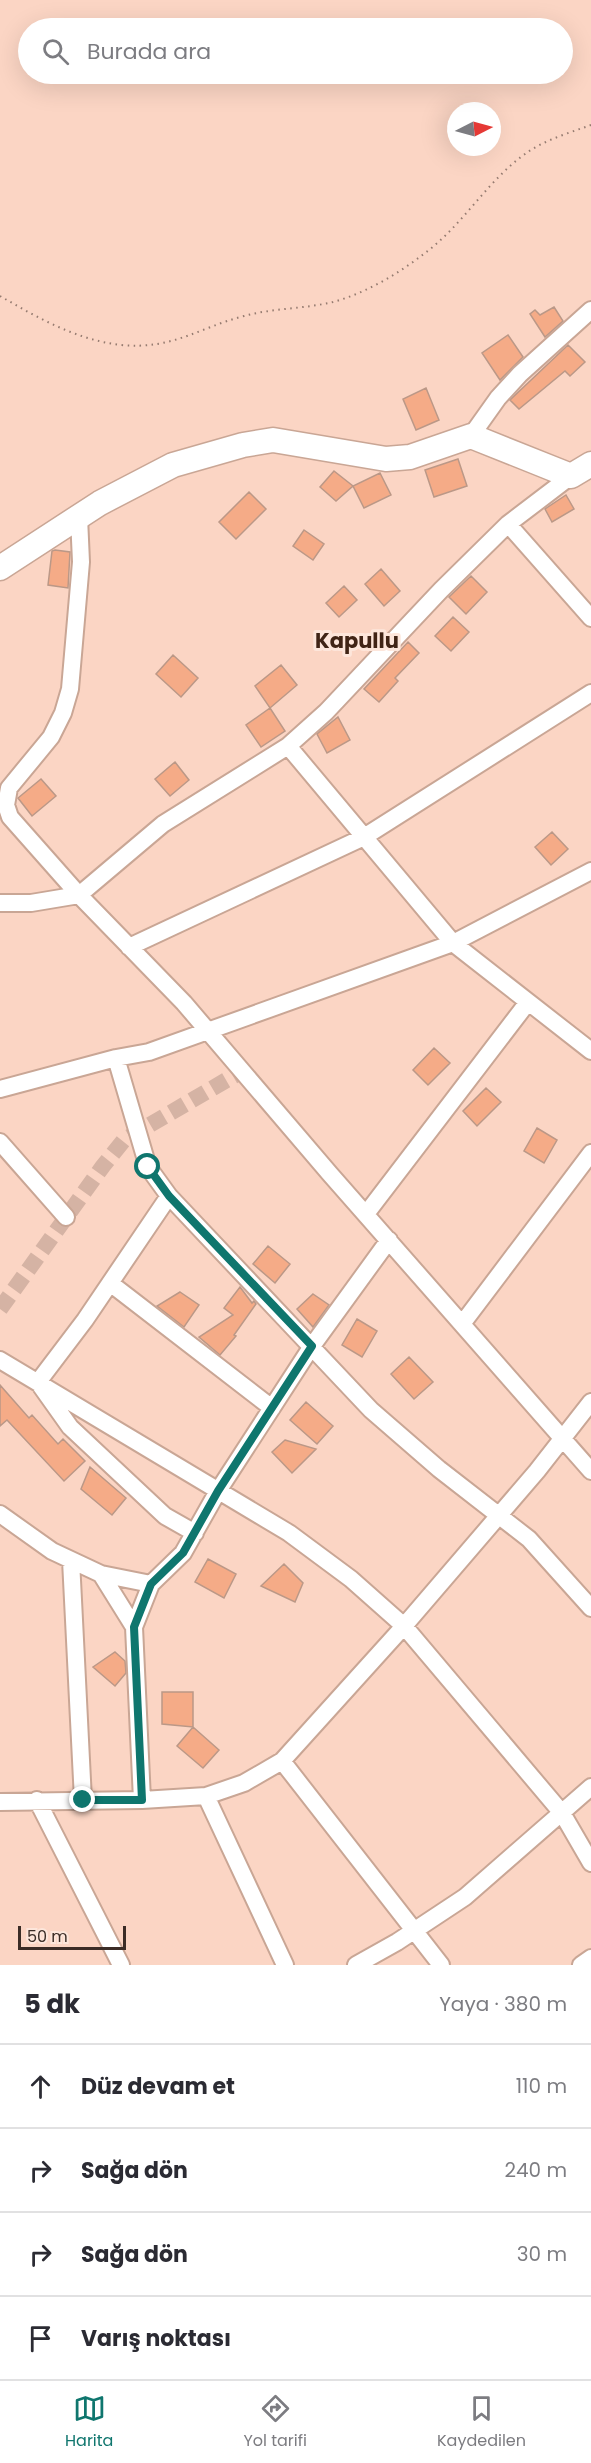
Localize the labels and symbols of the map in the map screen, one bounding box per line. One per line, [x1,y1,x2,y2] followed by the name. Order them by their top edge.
[447,102,501,156] north arrow
[315,626,399,655] district label: Kapullu
[134,1153,160,1179] route start
[69,1786,95,1812] route end
[18,1923,126,1950] scale bar

